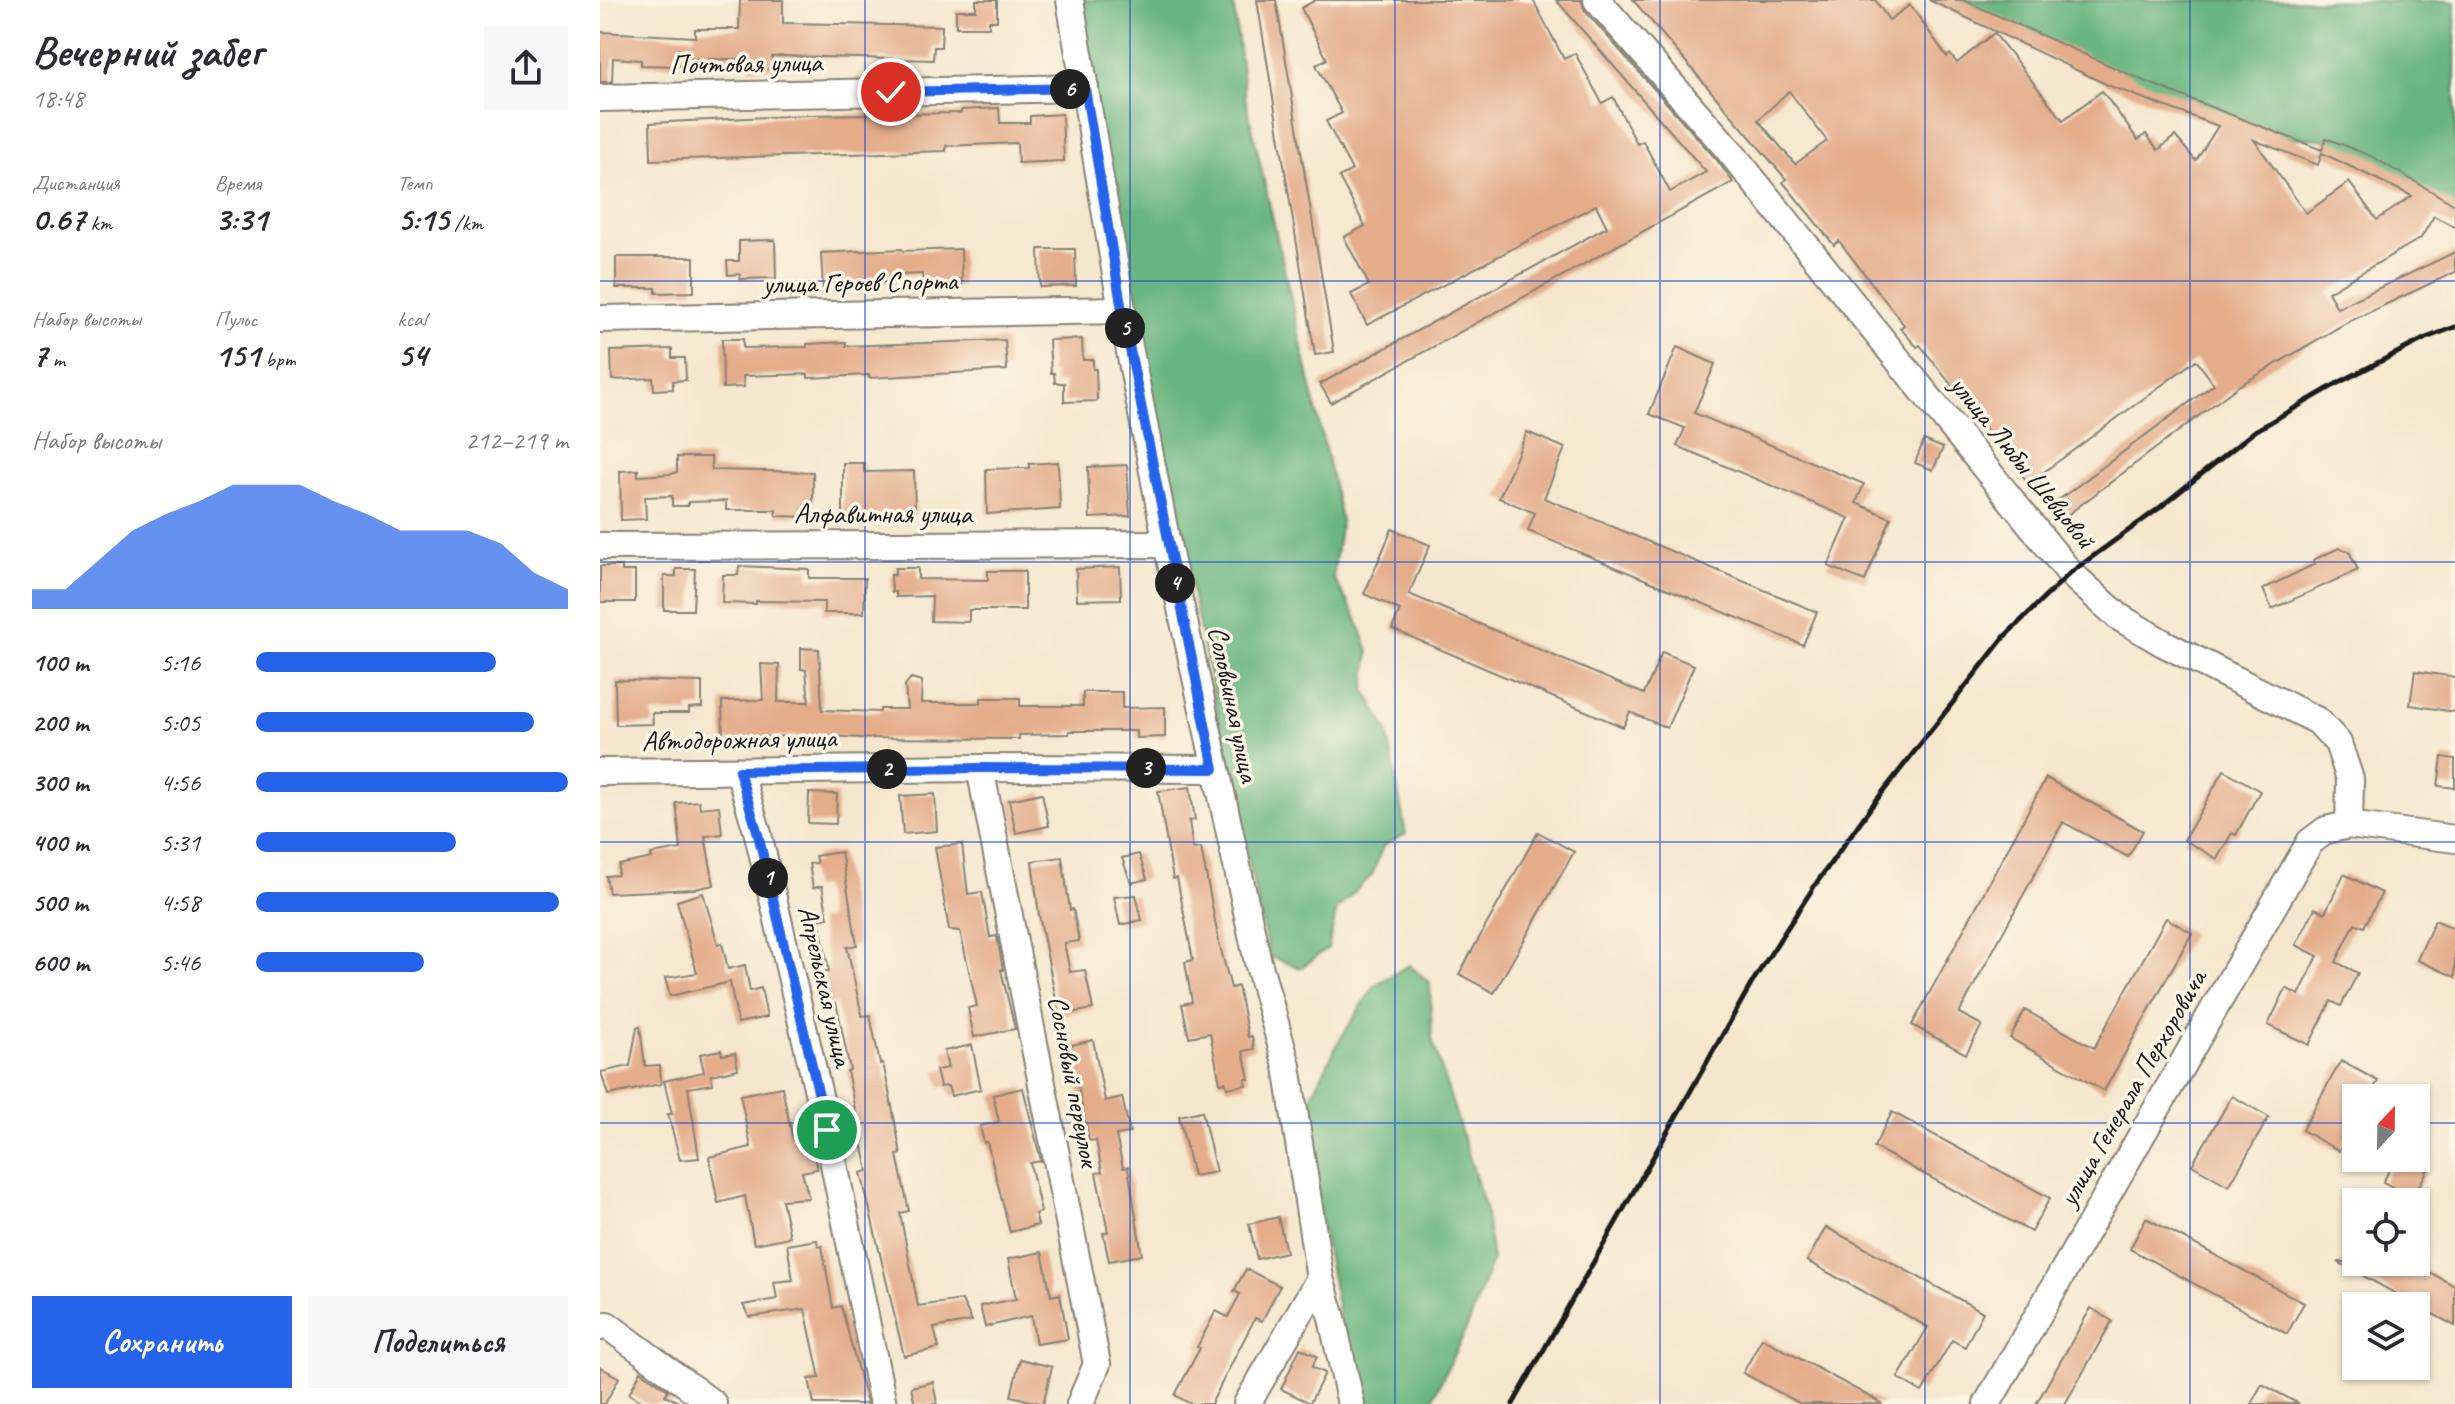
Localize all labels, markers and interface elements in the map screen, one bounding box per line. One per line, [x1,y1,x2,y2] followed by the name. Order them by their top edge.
[32,24,262,79] text: Вечерний забег
[484,26,568,110] button: share
[670,44,824,82] street label: Почтовая улица
[857,58,925,126] pin
[1050,69,1090,109] pin: 6
[869,70,913,114] icon: check
[1065,75,1075,103] text: 6
[32,82,84,115] text: 18:48
[32,169,120,197] text: Дистанция
[215,169,261,197] text: Время
[397,169,433,197] text: Темп
[32,197,85,240] text: 0.67
[215,197,267,240] text: 3:31
[397,197,449,240] text: 5:15
[85,209,112,237] text: km
[449,209,483,237] text: /km
[760,263,959,301] street label: улица Героев Спорта
[32,305,141,333] text: Набор высоты
[215,305,257,333] text: Пульс
[397,305,426,333] text: kcal
[1105,308,1145,348] pin: 5
[1120,314,1130,342] text: 5
[32,333,47,376] text: 7
[215,333,260,376] text: 151
[397,333,427,376] text: 54
[47,345,65,373] text: m
[260,345,296,373] text: bpm
[1941,367,2104,557] street label: улица Любы Шевцовой
[32,424,161,457] text: Набор высоты
[465,424,568,457] text: 212–219 m
[794,496,974,531] street label: Алфавитная улица
[1155,563,1195,603] pin: 4
[1170,569,1180,597] text: 4
[1200,623,1268,787] street label: Соловьиная улица
[32,646,88,679] text: 100 m
[160,646,200,679] text: 5:16
[32,706,88,739] text: 200 m
[160,706,200,739] text: 5:05
[642,720,838,758] street label: Автодорожная улица
[1126,748,1166,788] pin: 3
[867,749,907,789] pin: 2
[1141,754,1151,782] text: 3
[882,755,892,783] text: 2
[32,766,88,799] text: 300 m
[160,766,200,799] text: 4:56
[32,826,88,859] text: 400 m
[160,826,200,859] text: 5:31
[748,858,788,898] pin: 1
[763,864,773,892] text: 1
[32,886,88,919] text: 500 m
[160,886,200,919] text: 4:58
[791,902,862,1072] street label: Апрельская улица
[32,946,89,979] text: 600 m
[160,946,200,979] text: 5:46
[2049,961,2215,1214] street label: улица Генерала Перхоровича
[1040,993,1108,1172] street label: Сосновый переулок
[2342,1084,2430,1172] north arrow
[2342,1084,2430,1380] map controls
[793,1096,861,1164] pin
[805,1108,849,1152] icon: arrive
[2342,1188,2430,1276] button: locate
[2342,1292,2430,1380] button: layers
[32,1296,292,1388] button: Сохранить
[308,1296,568,1388] button: Поделиться

